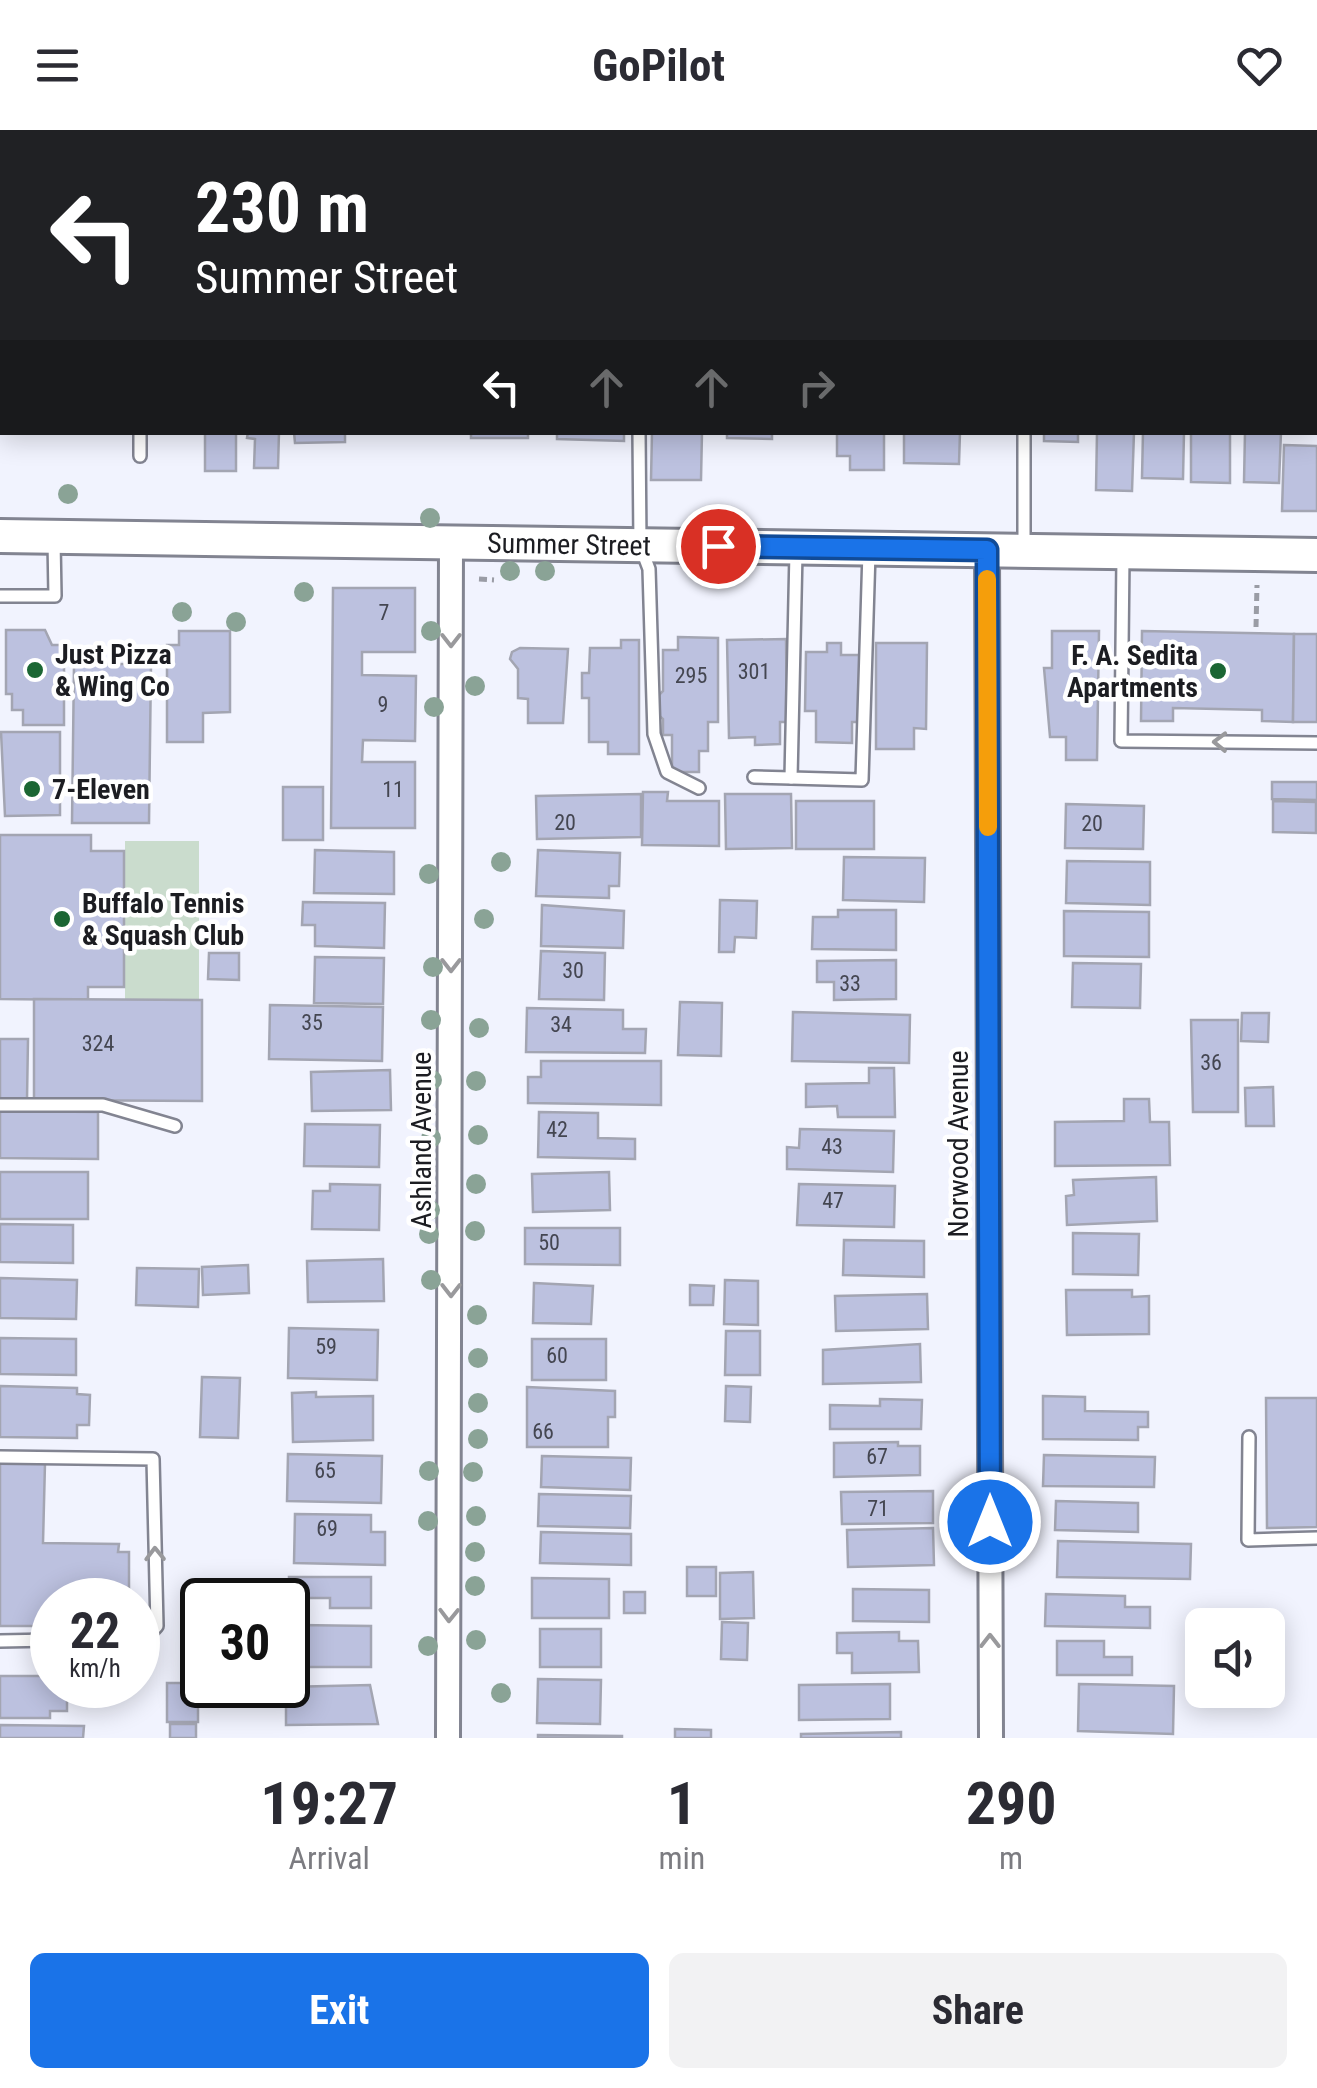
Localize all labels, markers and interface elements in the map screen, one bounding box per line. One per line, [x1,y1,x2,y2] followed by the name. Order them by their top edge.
[30,38,85,93] icon: menu
[1232,38,1287,93] icon: heart
[592,39,725,92] text: GoPilot
[195,167,369,249] text: 230 m
[30,170,160,300] icon: left
[195,251,458,304] text: Summer Street
[474,360,529,415] icon: left
[579,360,634,415] icon: ahead
[684,360,739,415] icon: ahead
[789,360,844,415] icon: right
[676,504,761,589] pin
[691,519,746,574] icon: arrive
[487,527,651,562] street label: Summer Street
[379,600,389,625] house number: 7
[440,632,462,648] one-way arrow
[55,638,172,703] place label: Just Pizza & Wing Co
[1067,639,1198,704] place label: F. A. Sedita Apartments
[24,659,46,681] marker: Just Pizza & Wing Co
[738,659,770,684] house number: 301
[1207,660,1229,682] marker: F. A. Sedita Apartments
[675,663,707,688] house number: 295
[378,692,388,717] house number: 9
[1211,731,1226,753] one-way arrow
[52,773,150,806] place label: 7-Eleven
[382,777,404,802] house number: 11
[21,778,43,800] marker: 7-Eleven
[554,810,576,835] house number: 20
[1081,811,1103,836] house number: 20
[82,887,244,952] place label: Buffalo Tennis & Squash Club
[51,908,73,930] marker: Buffalo Tennis & Squash Club
[440,958,462,973] one-way arrow
[562,958,584,983] house number: 30
[839,971,861,996] house number: 33
[301,1010,323,1035] house number: 35
[550,1012,572,1037] house number: 34
[82,1031,114,1056] house number: 324
[942,1050,975,1238] street label: Norwood Avenue
[1200,1050,1222,1075] house number: 36
[405,1052,438,1228] street label: Ashland Avenue
[546,1117,568,1142] house number: 42
[821,1134,843,1159] house number: 43
[822,1188,844,1213] house number: 47
[538,1230,560,1255] house number: 50
[440,1282,462,1298] one-way arrow
[315,1334,337,1359] house number: 59
[546,1343,568,1368] house number: 60
[532,1419,554,1444] house number: 66
[866,1444,888,1469] house number: 67
[314,1458,336,1483] house number: 65
[938,1470,1042,1574] position arrow
[867,1496,889,1521] house number: 71
[316,1516,338,1541] house number: 69
[145,1545,166,1561] one-way arrow
[180,1578,310,1708] speed limit sign: 30
[70,1602,120,1660] text: 22
[438,1607,459,1623] one-way arrow
[1185,1608,1285,1708] map controls
[1185,1608,1285,1708] button: sound
[979,1632,1001,1648] one-way arrow
[69,1654,121,1683] text: km/h
[260,1768,398,1839] text: 19:27
[667,1768,697,1839] text: 1
[966,1768,1057,1839] text: 290
[288,1839,370,1877] text: Arrival
[658,1839,705,1877] text: min
[999,1839,1023,1877] text: m
[30,1953,649,2068] button: Exit
[669,1953,1287,2068] button: Share

